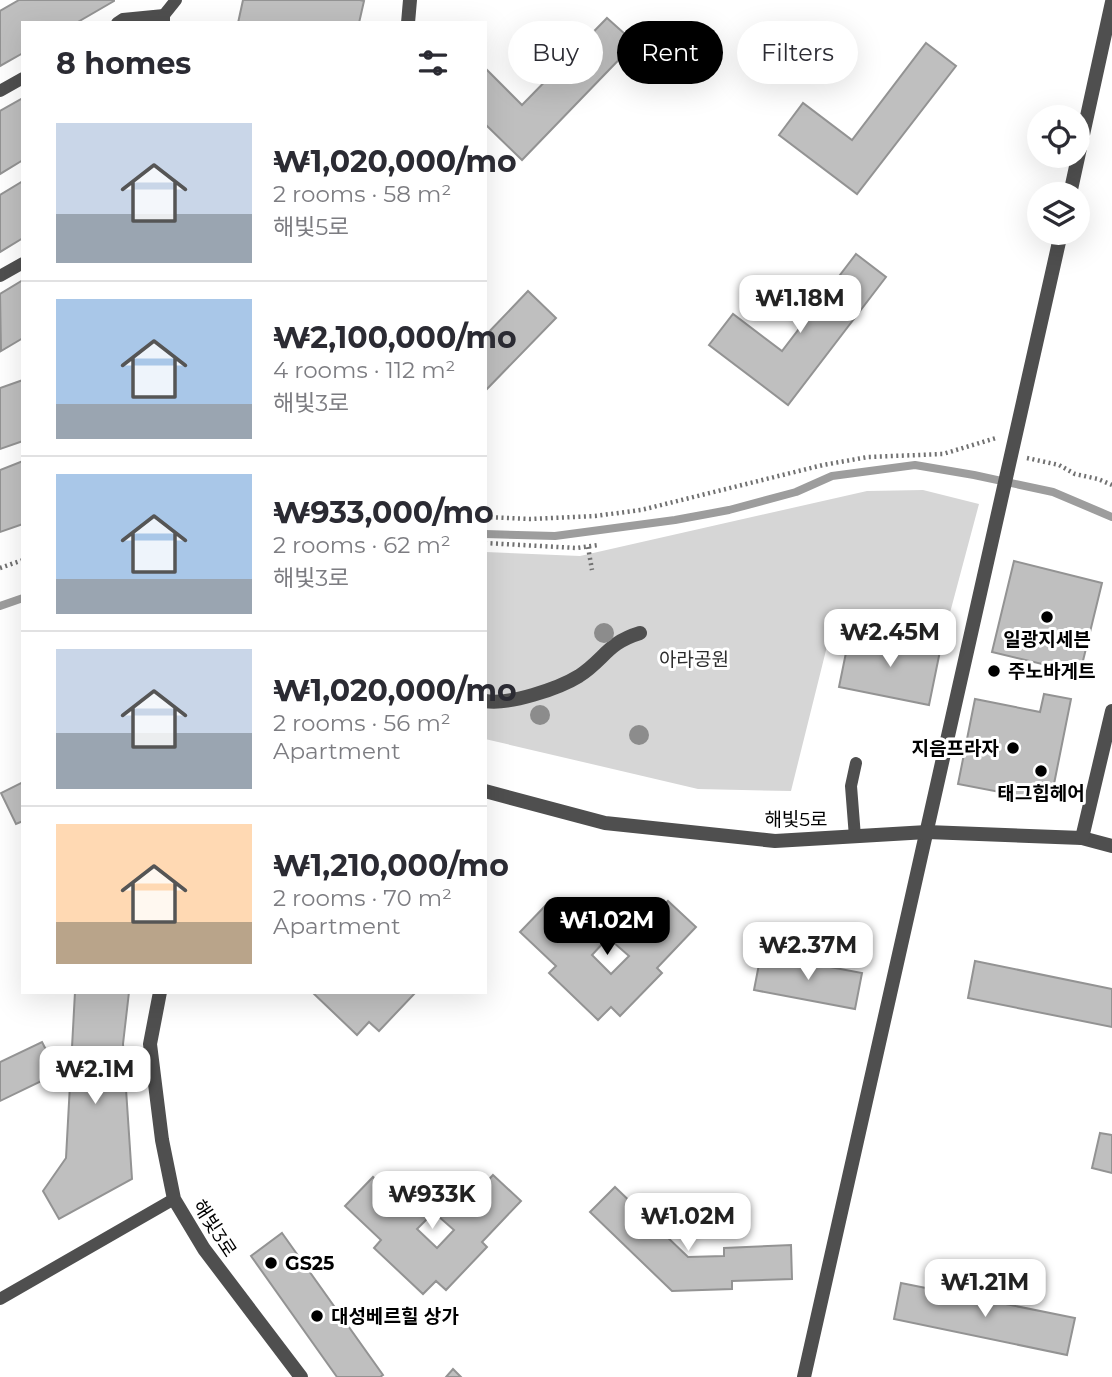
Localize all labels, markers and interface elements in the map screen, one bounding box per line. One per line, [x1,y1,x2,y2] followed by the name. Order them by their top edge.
[508,21,603,84] chip: Buy
[617,21,723,84] chip: Rent
[737,21,858,84] chip: Filters
[414,44,452,82] icon: filters
[56,45,191,82] text: 8 homes
[1027,105,1090,245] map controls
[1027,105,1090,168] button: locate
[273,143,517,180] text: ₩1,020,000/mo
[112,151,196,235] icon: home
[273,180,451,208] text: 2 rooms · 58 m²
[1027,182,1090,245] button: layers
[273,213,350,241] text: 해빛5로
[743,276,857,335] pin: ₩1.18M
[755,284,845,312] text: ₩1.18M
[273,319,517,356] text: ₩2,100,000/mo
[112,327,196,411] icon: home
[273,356,455,384] text: 4 rooms · 112 m²
[273,389,349,417] text: 해빛3로
[273,494,494,531] text: ₩933,000/mo
[112,502,196,586] icon: home
[273,531,451,559] text: 2 rooms · 62 m²
[273,564,349,592] text: 해빛3로
[1039,609,1055,625] marker: 일광지세븐
[833,610,947,669] pin: ₩2.45M
[840,618,940,646] text: ₩2.45M
[1003,628,1091,651] place label: 일광지세븐
[659,648,729,671] park label: 아라공원
[1008,660,1095,683] place label: 주노바게트
[986,663,1002,679] marker: 주노바게트
[273,672,517,709] text: ₩1,020,000/mo
[112,677,196,761] icon: home
[273,709,451,737] text: 2 rooms · 56 m²
[273,737,401,765] text: Apartment
[912,737,1000,760] place label: 지음프라자
[1005,740,1021,756] marker: 지음프라자
[1033,763,1049,779] marker: 태그힙헤어
[997,782,1085,805] place label: 태그힙헤어
[764,808,828,831] street label: 해빛5로
[273,847,509,884] text: ₩1,210,000/mo
[112,852,196,936] icon: home
[273,884,452,912] text: 2 rooms · 70 m²
[550,898,664,957] pin: ₩1.02M
[560,906,654,934] text: ₩1.02M
[273,912,401,940] text: Apartment
[751,922,865,982] pin: ₩2.37M
[759,931,857,959] text: ₩2.37M
[46,1046,144,1106] pin: ₩2.1M
[56,1055,134,1083] text: ₩2.1M
[383,1172,481,1231] pin: ₩933K
[388,1180,476,1208] text: ₩933K
[631,1194,745,1253] pin: ₩1.02M
[188,1196,241,1261] street label: 해빛3로
[641,1202,735,1230] text: ₩1.02M
[285,1252,334,1275] place label: GS25
[263,1255,279,1271] marker: GS25
[928,1260,1042,1319] pin: ₩1.21M
[941,1268,1029,1296] text: ₩1.21M
[331,1305,459,1328] place label: 대성베르힐 상가
[309,1308,325,1324] marker: 대성베르힐 상가

